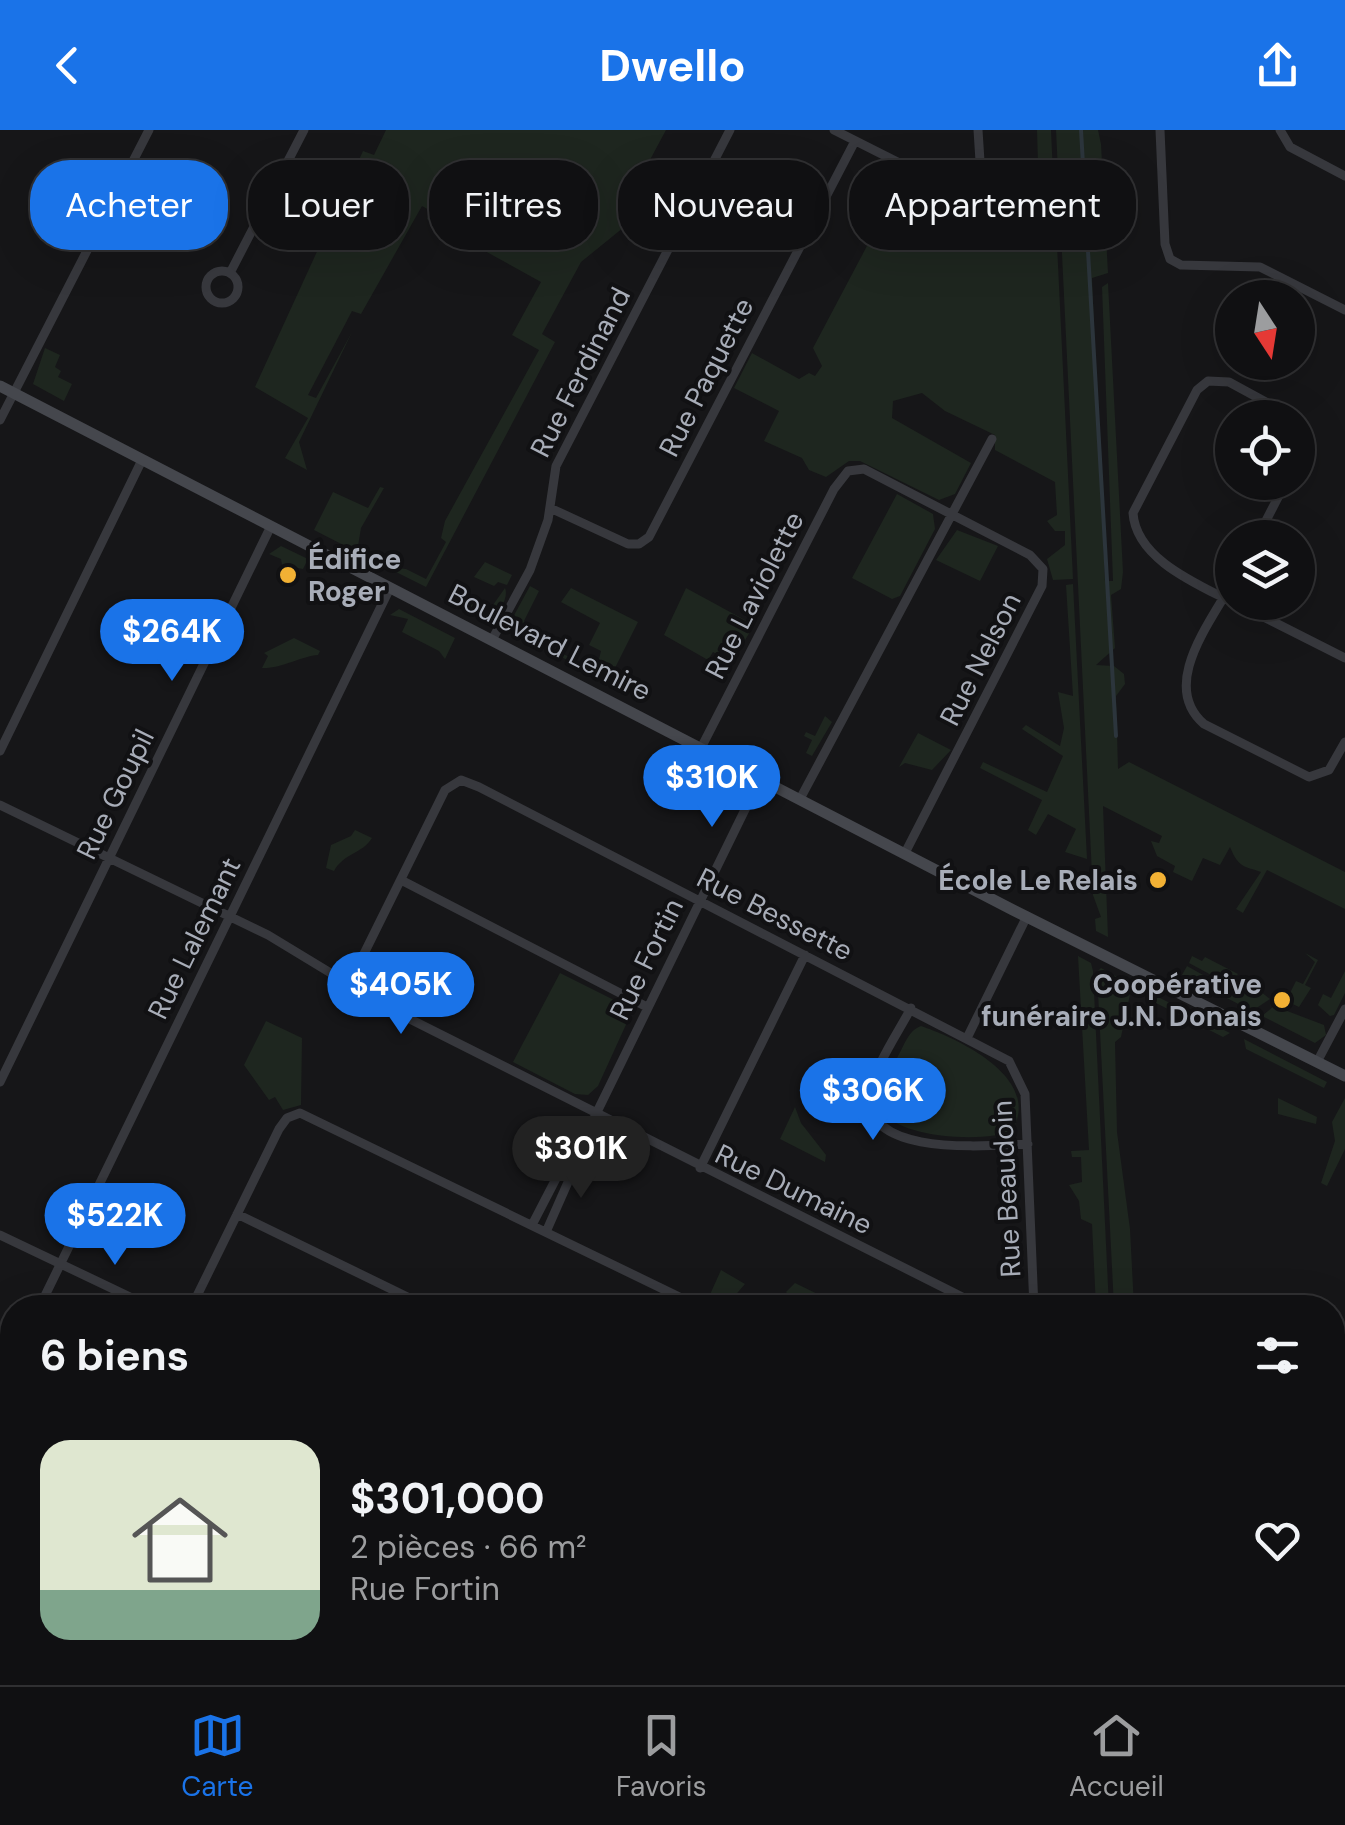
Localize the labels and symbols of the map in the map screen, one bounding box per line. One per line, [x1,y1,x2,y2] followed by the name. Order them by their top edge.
[1215,280,1315,380] north arrow
[522,281,639,463] street label: Rue Ferdinand
[651,292,762,463] street label: Rue Paquette
[696,505,812,685] street label: Rue Laviolette
[308,541,401,610] place label: Édifice Roger
[277,564,299,586] marker: Édifice Roger
[442,575,657,709] street label: Boulevard Lemire
[931,587,1030,732] street label: Rue Nelson
[102,599,242,684] pin: $264K
[68,723,163,865] street label: Rue Goupil
[642,745,782,830] pin: $310K
[139,851,250,1025] street label: Rue Lalemant
[691,859,859,969] street label: Rue Bessette
[938,862,1138,899] place label: École Le Relais
[1147,869,1169,891] marker: École Le Relais
[601,892,692,1026] street label: Rue Fortin
[331,952,471,1037] pin: $405K
[981,966,1262,1035] place label: Coopérative funéraire J.N. Donais
[1271,989,1293,1011] marker: Coopérative funéraire J.N. Donais
[803,1058,943,1143] pin: $306K
[983,1100,1030,1278] street label: Rue Beaudoin
[511,1116,651,1201] pin: $301K
[709,1136,878,1243] street label: Rue Dumaine
[45,1183,185,1268] pin: $522K

